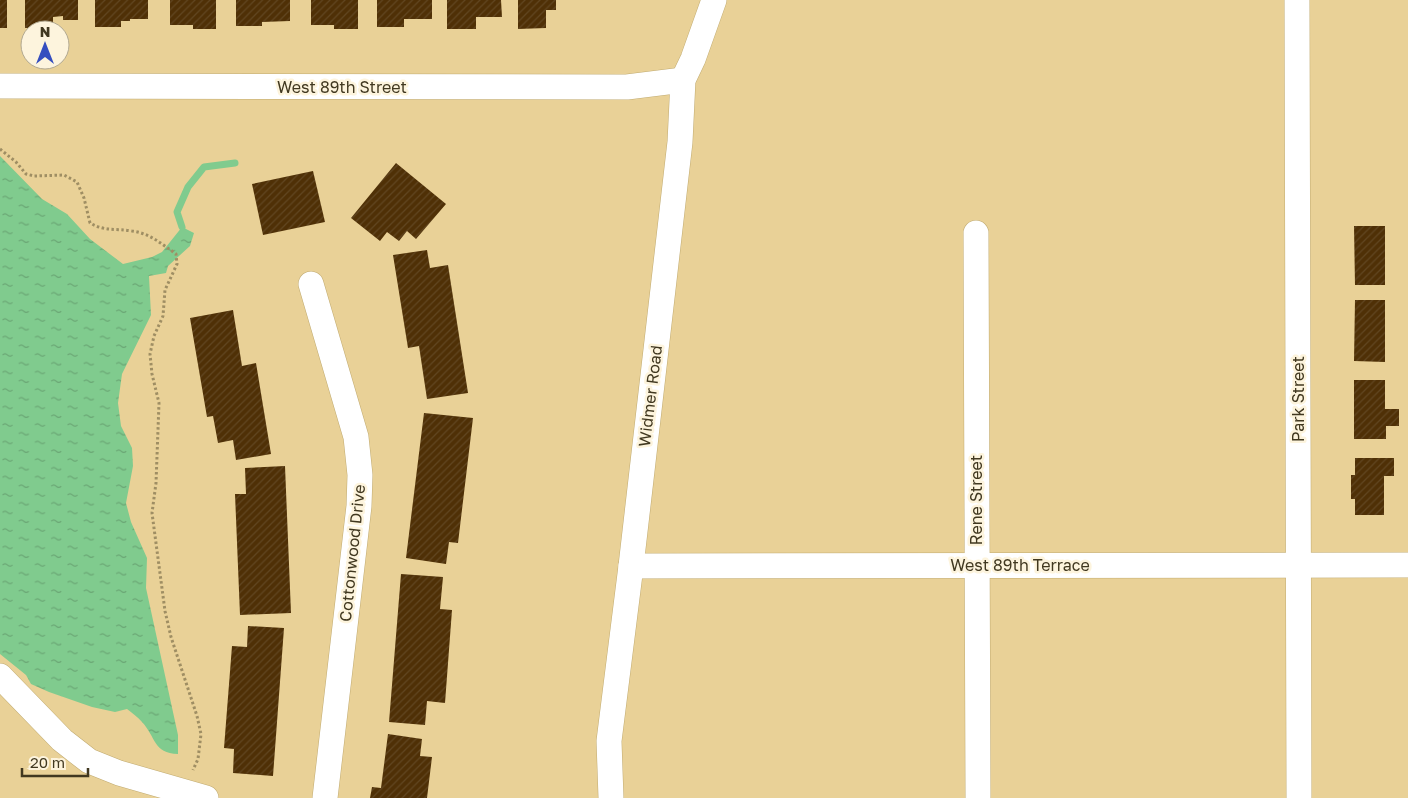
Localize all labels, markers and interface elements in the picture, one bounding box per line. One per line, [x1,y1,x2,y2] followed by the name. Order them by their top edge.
[20,20,70,70] north arrow
[40,23,50,40] text: N
[277,77,407,97] street label: West 89th Street
[634,344,666,448] street label: Widmer Road
[1288,356,1308,442] street label: Park Street
[966,455,986,545] street label: Rene Street
[335,483,369,623] street label: Cottonwood Drive
[950,555,1090,575] street label: West 89th Terrace
[22,746,89,778] scale bar
[30,753,65,771] text: 20 m

